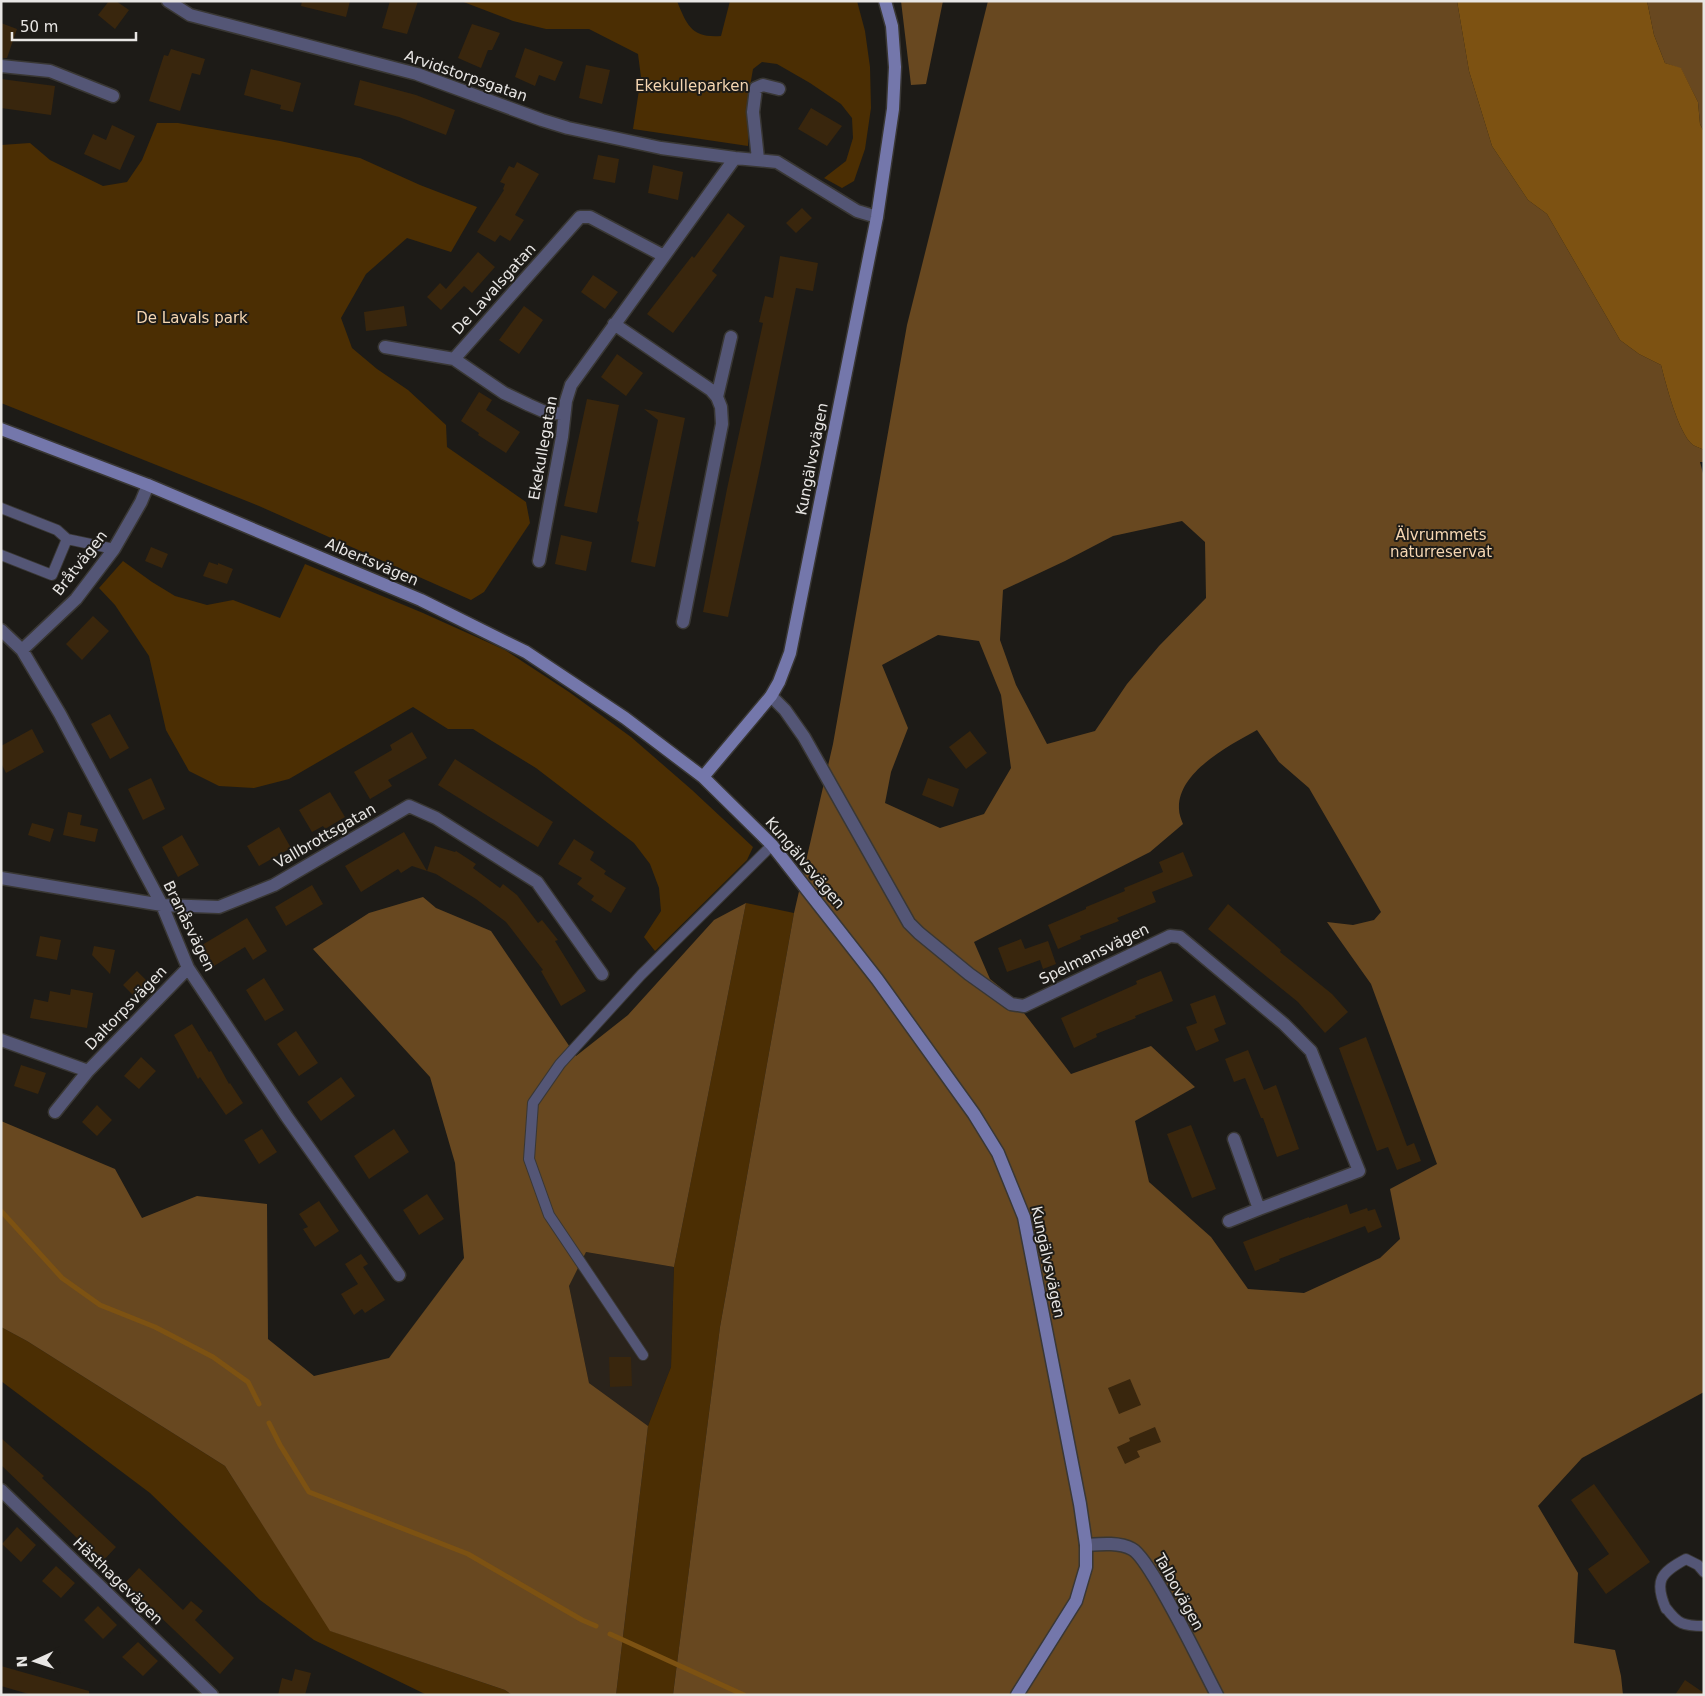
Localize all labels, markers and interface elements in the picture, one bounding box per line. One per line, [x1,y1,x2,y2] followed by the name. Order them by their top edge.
[12,10,136,42] scale bar
[20,18,58,36] text: 50 m
[402,47,530,105] street label: Arvidstorpsgatan
[635,77,749,95] park label: Ekekulleparken
[448,240,540,338] street label: De Lavalsgatan
[136,309,248,327] park label: De Lavals park
[525,395,561,501] street label: Ekekullegatan
[792,401,832,517] street label: Kungälvsvägen
[1390,525,1492,561] park label: Älvrummets naturreservat
[49,527,111,599] street label: Bråtvägen
[323,534,421,590] street label: Albertsvägen
[271,800,379,872] street label: Vallbrottsgatan
[761,814,849,912] street label: Kungälvsvägen
[159,878,219,974] street label: Branåsvägen
[1036,920,1152,988] street label: Spelmansvägen
[81,962,171,1054] street label: Daltorpsvägen
[1027,1204,1069,1320] street label: Kungälvsvägen
[69,1534,167,1628] street label: Hästhagevägen
[1150,1550,1207,1634] street label: Talbovägen
[10,1636,60,1686] north arrow
[14,1655,30,1668] text: N

